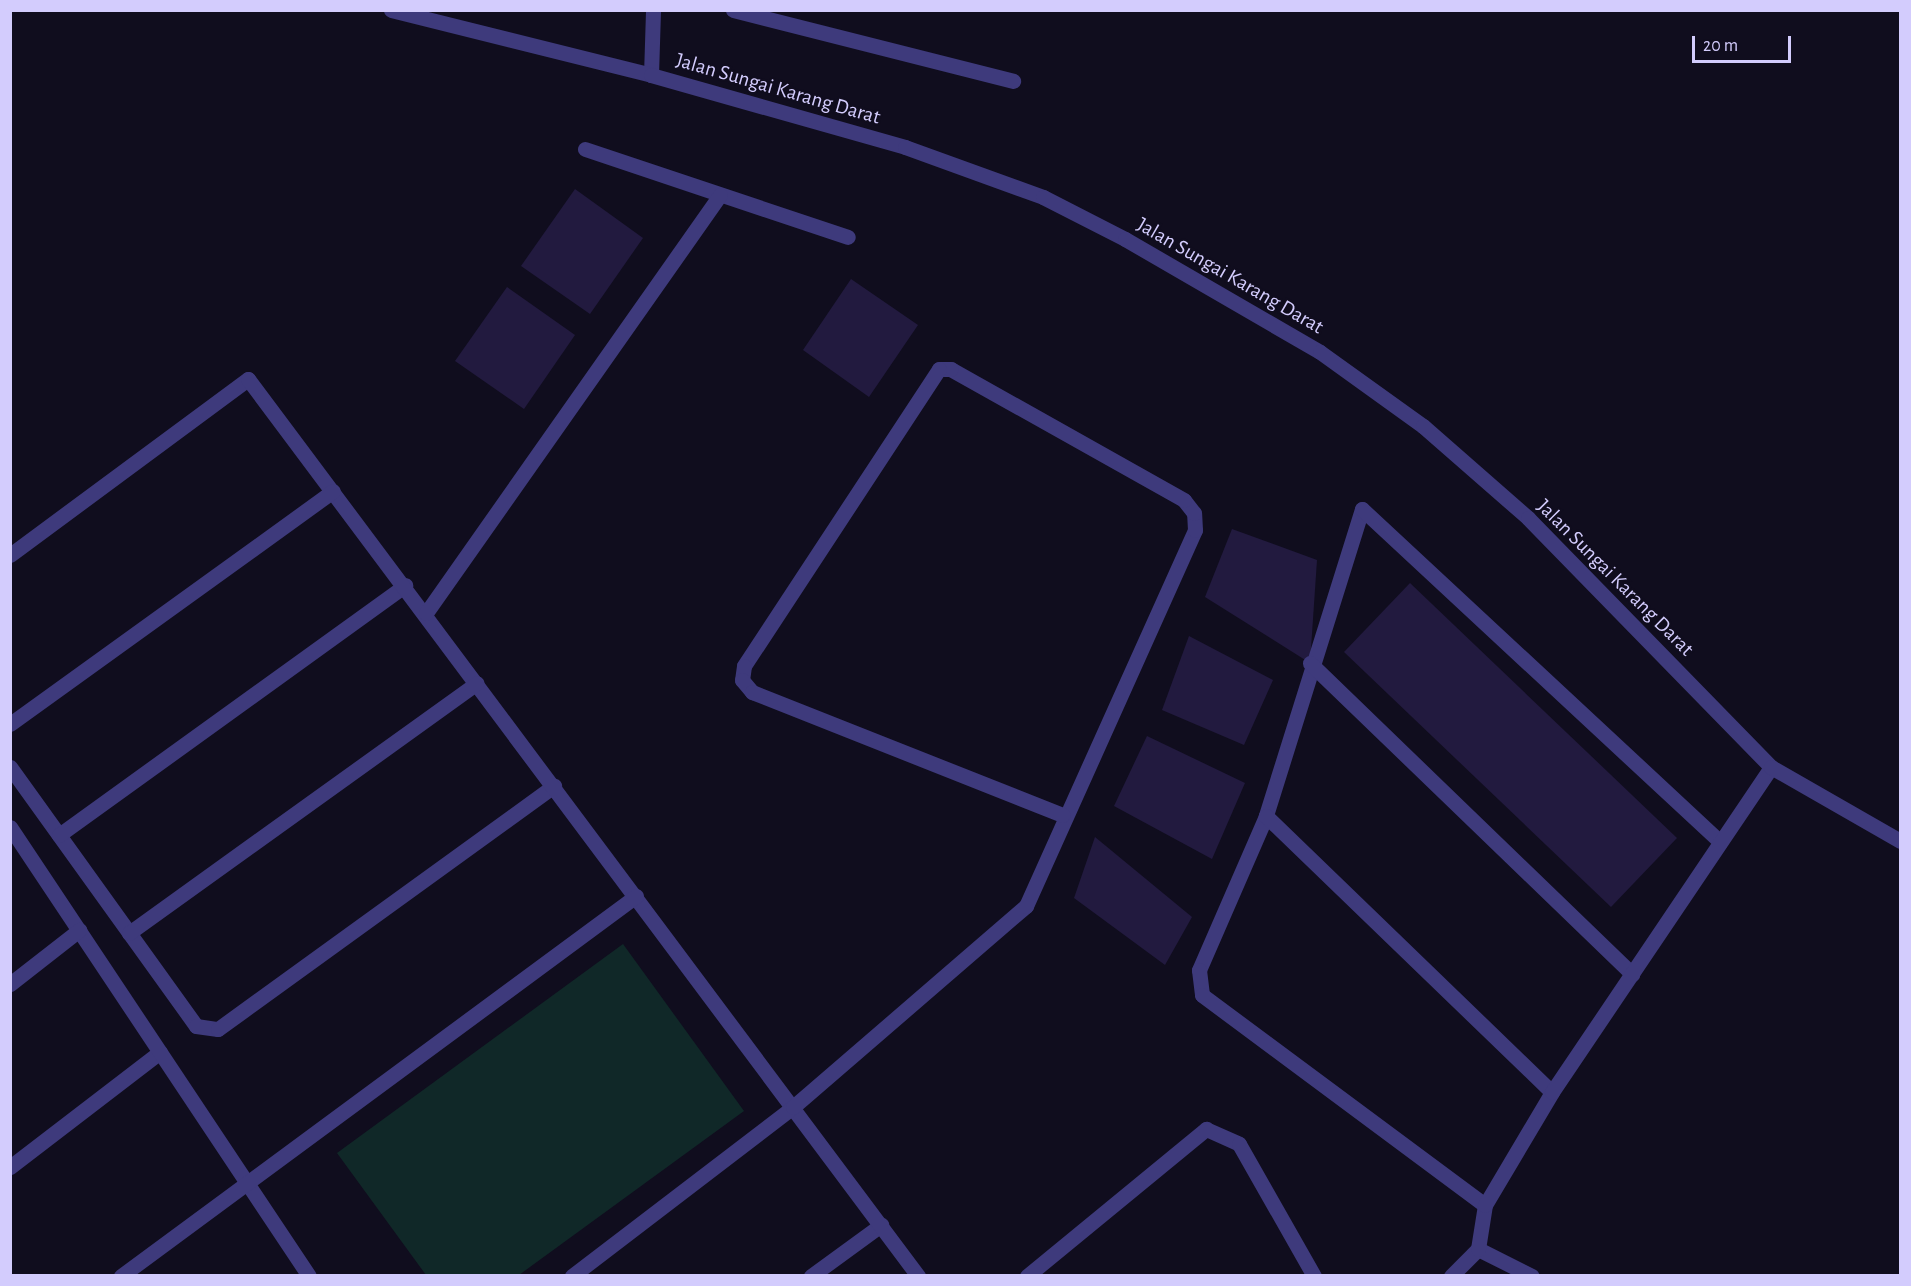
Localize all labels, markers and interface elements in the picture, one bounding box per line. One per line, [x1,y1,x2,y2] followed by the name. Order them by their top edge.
[1695,24,1794,62] scale bar
[1703,37,1738,55] text: 20 m
[673,48,883,130] street label: Jalan Sungai Karang Darat
[1132,212,1328,340] street label: Jalan Sungai Karang Darat
[1531,494,1699,662] street label: Jalan Sungai Karang Darat

